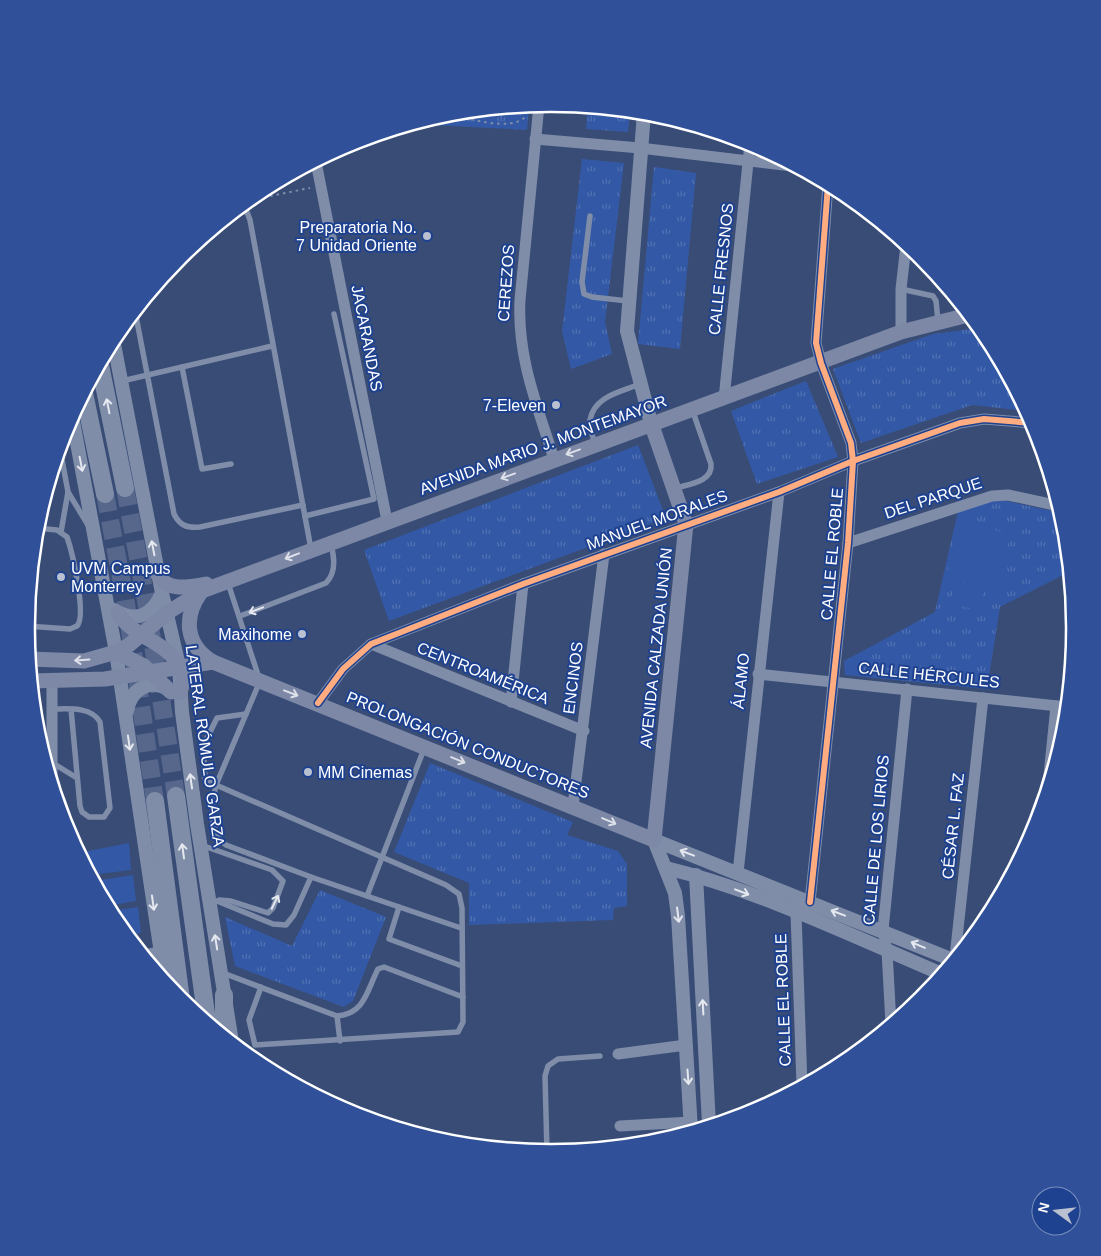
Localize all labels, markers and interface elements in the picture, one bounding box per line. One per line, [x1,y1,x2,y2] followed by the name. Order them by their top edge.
[706,202,736,336] street label: CALLE FRESNOS
[296,219,417,254] place label: Preparatoria No. 7 Unidad Oriente
[421,230,433,242] marker: Preparatoria No. 7 Unidad Oriente
[495,244,517,322] street label: CEREZOS
[348,284,386,392] street label: JACARANDAS
[417,392,669,498] street label: AVENIDA MARIO J. MONTEMAYOR
[483,397,546,414] place label: 7-Eleven
[103,398,112,414] one-way arrow
[550,399,562,411] marker: 7-Eleven
[565,448,581,457] one-way arrow
[77,455,87,471] one-way arrow
[501,472,516,481] one-way arrow
[882,474,984,522] street label: DEL PARQUE
[584,487,730,553] street label: MANUEL MORALES
[818,487,846,621] street label: CALLE EL ROBLE
[148,540,158,556] one-way arrow
[636,547,675,749] street label: AVENIDA CALZADA UNIÓN
[285,552,300,561] one-way arrow
[71,560,171,595] place label: UVM Campus Monterrey
[55,571,67,583] marker: UVM Campus Monterrey
[249,606,264,615] one-way arrow
[218,626,292,643] place label: Maxihome
[296,628,308,640] marker: Maxihome
[415,638,552,707] street label: CENTROAMÉRICA
[560,641,586,715] street label: ENCINOS
[182,644,229,848] street label: LATERAL RÓMULO GARZA
[729,652,752,710] street label: ÁLAMO
[74,656,90,665] one-way arrow
[857,658,1001,691] street label: CALLE HÉRCULES
[344,687,592,802] street label: PROLONGACIÓN CONDUCTORES
[283,689,298,698] one-way arrow
[125,734,135,750] one-way arrow
[860,754,892,926] street label: CALLE DE LOS LIRIOS
[450,756,465,765] one-way arrow
[318,764,412,781] place label: MM Cinemas
[302,766,314,778] marker: MM Cinemas
[938,772,967,880] street label: CÉSAR L. FAZ
[186,774,196,790] one-way arrow
[601,816,616,826] one-way arrow
[178,844,188,860] one-way arrow
[680,848,695,857] one-way arrow
[734,888,749,897] one-way arrow
[148,895,158,911] one-way arrow
[271,895,280,910] one-way arrow
[673,906,683,922] one-way arrow
[831,908,846,917] one-way arrow
[772,933,794,1067] street label: CALLE EL ROBLE
[210,934,220,950] one-way arrow
[911,940,926,949] one-way arrow
[699,999,708,1015] one-way arrow
[684,1069,693,1085] one-way arrow
[1031,1186,1081,1236] north arrow
[1034,1201,1052,1215] text: N

